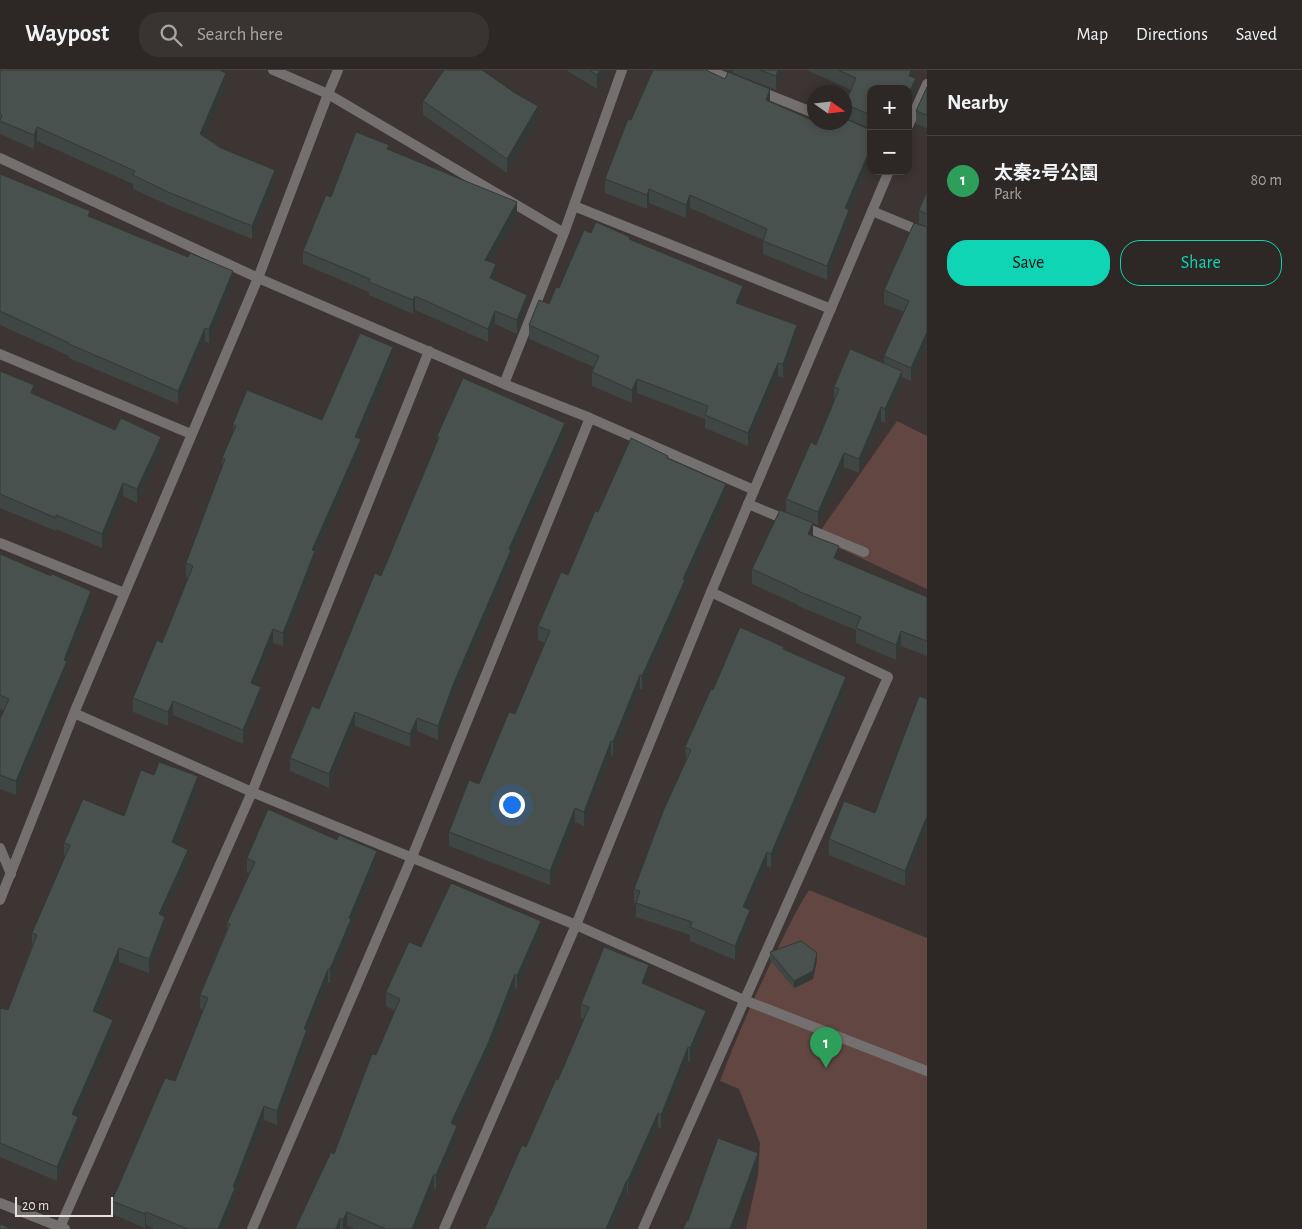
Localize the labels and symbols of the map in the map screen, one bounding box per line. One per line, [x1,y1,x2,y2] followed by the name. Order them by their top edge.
[807,85,852,130] north arrow
[499,792,525,818] your location
[810,1027,842,1068] pin: 1
[15,1194,112,1217] scale bar

